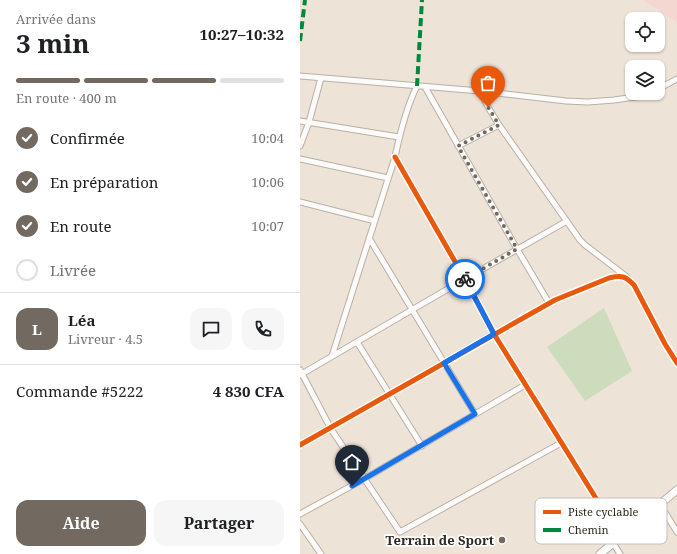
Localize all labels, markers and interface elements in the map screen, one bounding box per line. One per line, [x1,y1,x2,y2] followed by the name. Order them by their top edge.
[16,10,96,28] text: Arrivée dans
[625,12,665,100] map controls
[625,12,665,52] button: locate
[200,24,284,44] text: 10:27–10:32
[16,25,90,61] text: 3 min
[625,60,665,100] button: layers
[471,66,505,107] pin
[477,72,499,94] icon: bag
[16,89,117,107] text: En route · 400 m
[16,127,38,149] icon: check
[50,128,125,148] text: Confirmée
[251,129,284,147] text: 10:04
[16,171,38,193] icon: check
[50,172,159,192] text: En préparation
[251,173,284,191] text: 10:06
[16,215,38,237] icon: check
[50,216,111,236] text: En route
[251,217,284,235] text: 10:07
[445,259,485,299] courier
[50,260,96,280] text: Livrée
[454,268,476,290] icon: bike
[190,308,232,350] button: chat
[242,308,284,350] button: phone
[68,310,95,330] text: Léa
[32,319,42,339] text: L
[68,330,143,348] text: Livreur · 4.5
[16,381,143,401] text: Commande #5222
[213,381,284,401] text: 4 830 CFA
[335,445,369,486] pin
[341,451,363,473] icon: home
[535,498,667,544] legend
[16,500,146,546] button: Aide
[154,500,284,546] button: Partager
[568,504,639,519] text: Piste cyclable
[568,522,609,537] text: Chemin
[386,531,494,549] place label: Terrain de Sport
[497,535,507,545] marker: Terrain de Sport

